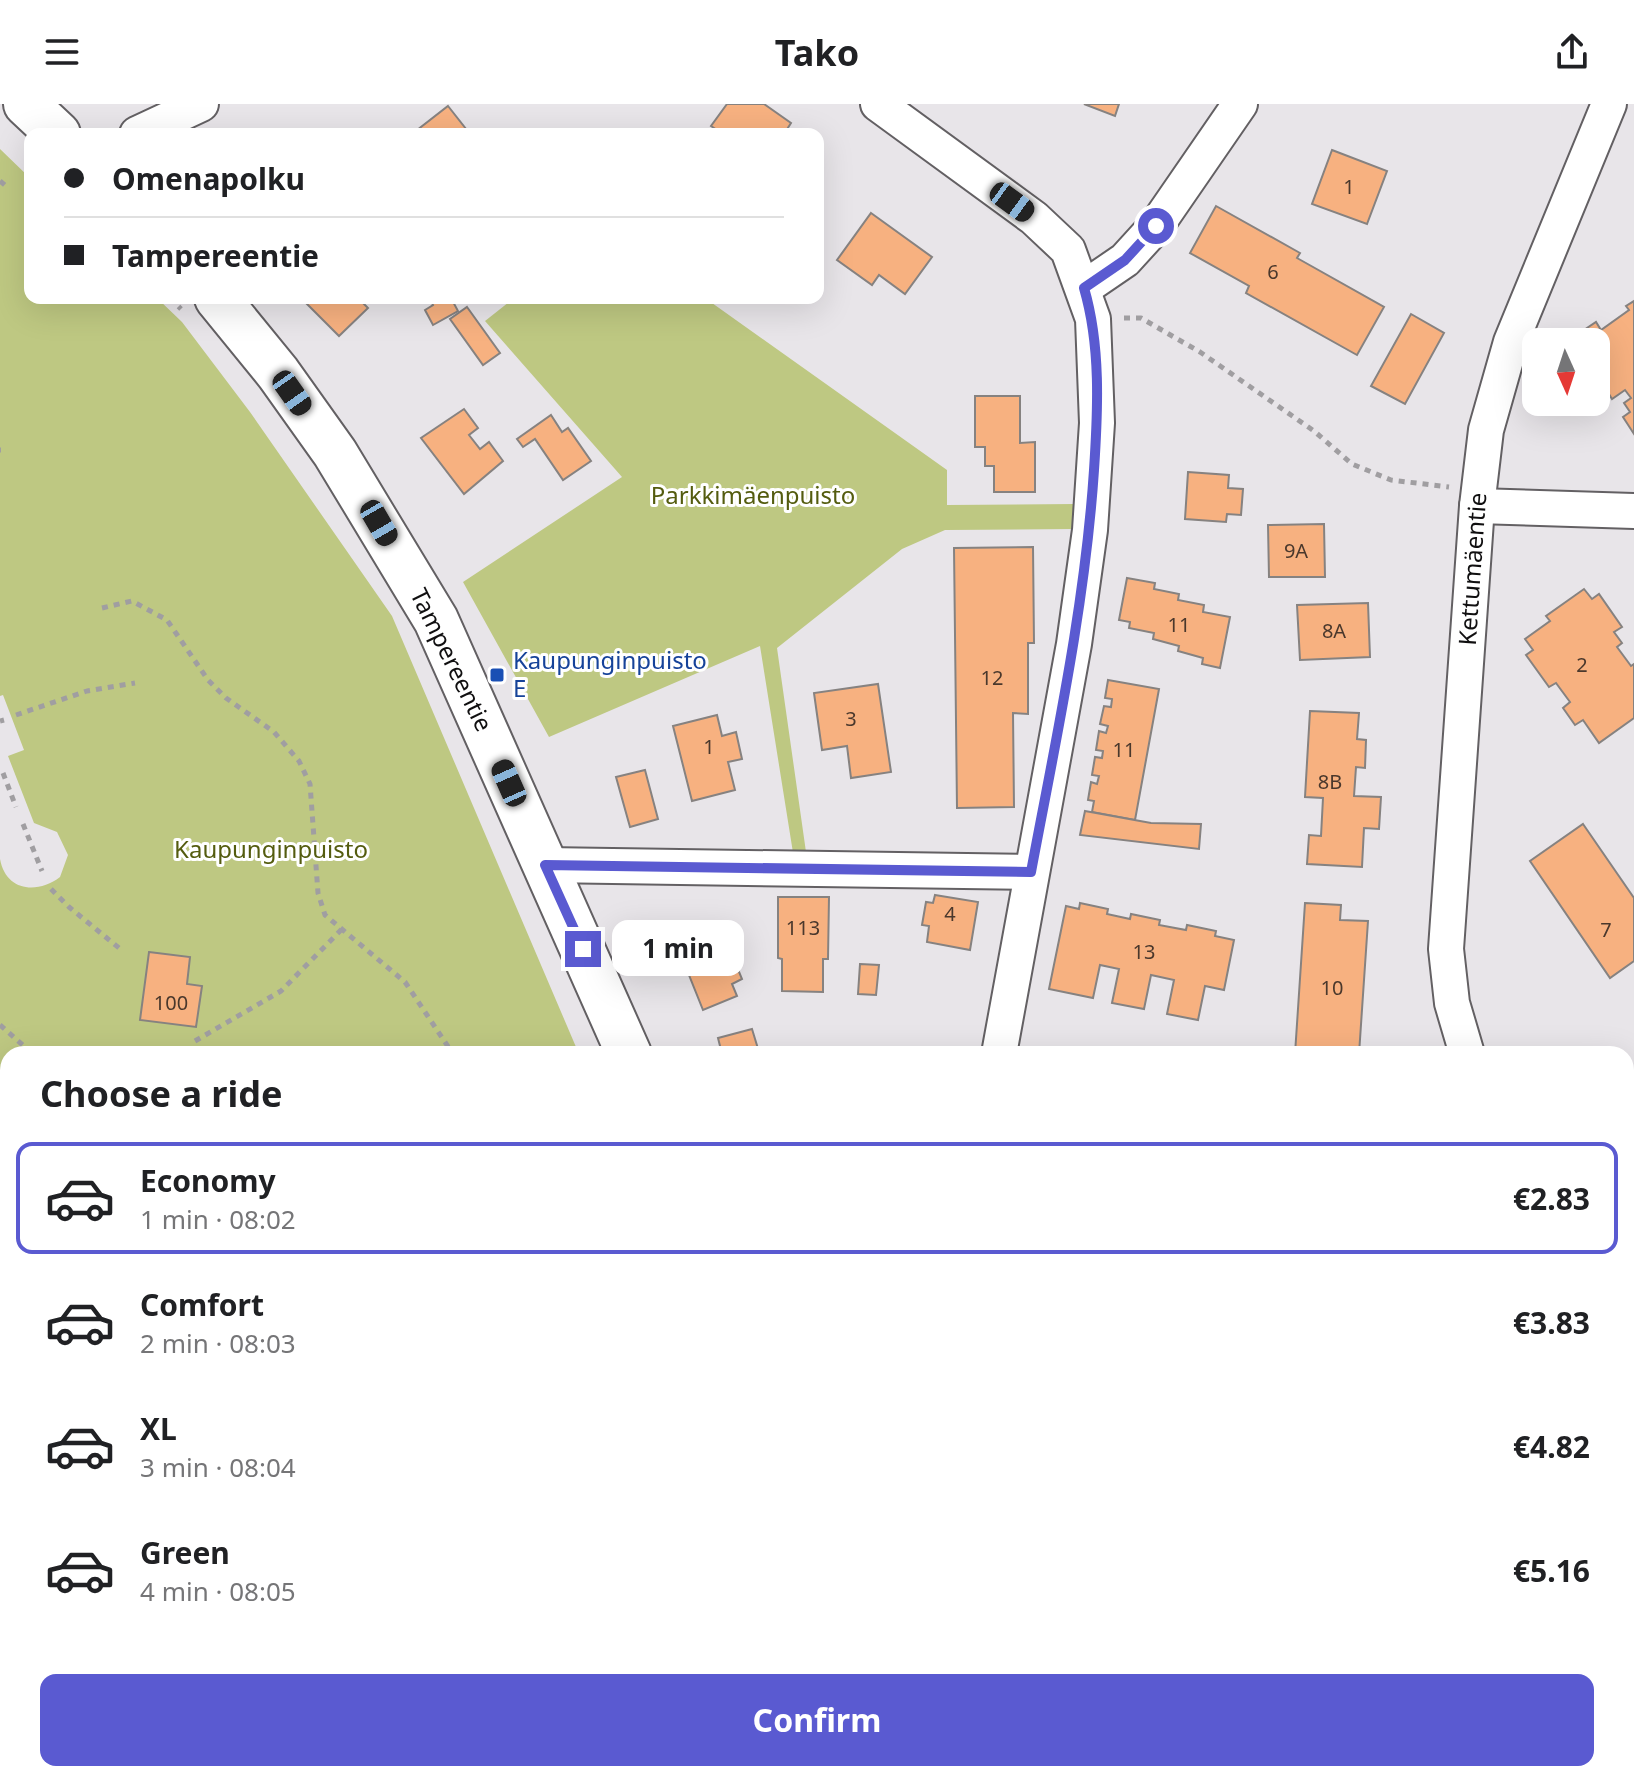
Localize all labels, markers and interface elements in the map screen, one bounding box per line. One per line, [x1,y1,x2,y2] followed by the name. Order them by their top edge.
[775,28,859,77] text: Tako
[40,30,84,74] icon: menu
[1550,30,1594,74] icon: share
[112,158,305,199] text: Omenapolku
[1343,173,1355,200] house number: 1
[986,178,1038,226] car
[1138,208,1174,244] route start
[112,235,319,276] text: Tampereentie
[1267,258,1279,285] house number: 6
[1522,328,1610,416] north arrow
[1522,328,1610,416] map controls
[268,366,316,420] car
[651,478,855,511] park label: Parkkimäenpuisto
[1450,491,1493,646] street label: Kettumäentie
[357,496,401,550] car
[1284,537,1308,564] house number: 9A
[403,582,501,736] street label: Tampereentie
[1168,611,1190,638] house number: 11
[1322,617,1346,644] house number: 8A
[513,643,707,704] place label: Kaupunginpuisto E
[1576,651,1588,678] house number: 2
[981,664,1003,691] house number: 12
[488,666,506,684] marker: Kaupunginpuisto E
[845,705,857,732] house number: 3
[703,733,715,760] house number: 1
[1113,736,1135,763] house number: 11
[488,756,530,810] car
[1318,768,1342,795] house number: 8B
[174,832,368,865] park label: Kaupunginpuisto
[944,900,956,927] house number: 4
[786,914,820,941] house number: 113
[1600,916,1612,943] house number: 7
[611,921,743,977] callout: 1 min
[642,930,714,966] text: 1 min
[565,931,601,967] route end
[1133,938,1155,965] house number: 13
[1321,974,1343,1001] house number: 10
[154,989,188,1016] house number: 100
[40,1069,282,1118] text: Choose a ride
[140,1160,276,1201] text: Economy
[44,1162,116,1234] icon: car
[1513,1178,1590,1219] text: €2.83
[140,1201,296,1237] text: 1 min · 08:02
[140,1284,264,1325] text: Comfort
[44,1286,116,1358] icon: car
[1513,1302,1590,1343] text: €3.83
[140,1325,296,1361] text: 2 min · 08:03
[140,1408,177,1449] text: XL
[44,1410,116,1482] icon: car
[1513,1426,1590,1467] text: €4.82
[140,1449,296,1485] text: 3 min · 08:04
[140,1532,230,1573] text: Green
[44,1534,116,1606] icon: car
[1513,1550,1590,1591] text: €5.16
[140,1573,296,1609] text: 4 min · 08:05
[40,1674,1594,1766] button: Confirm

